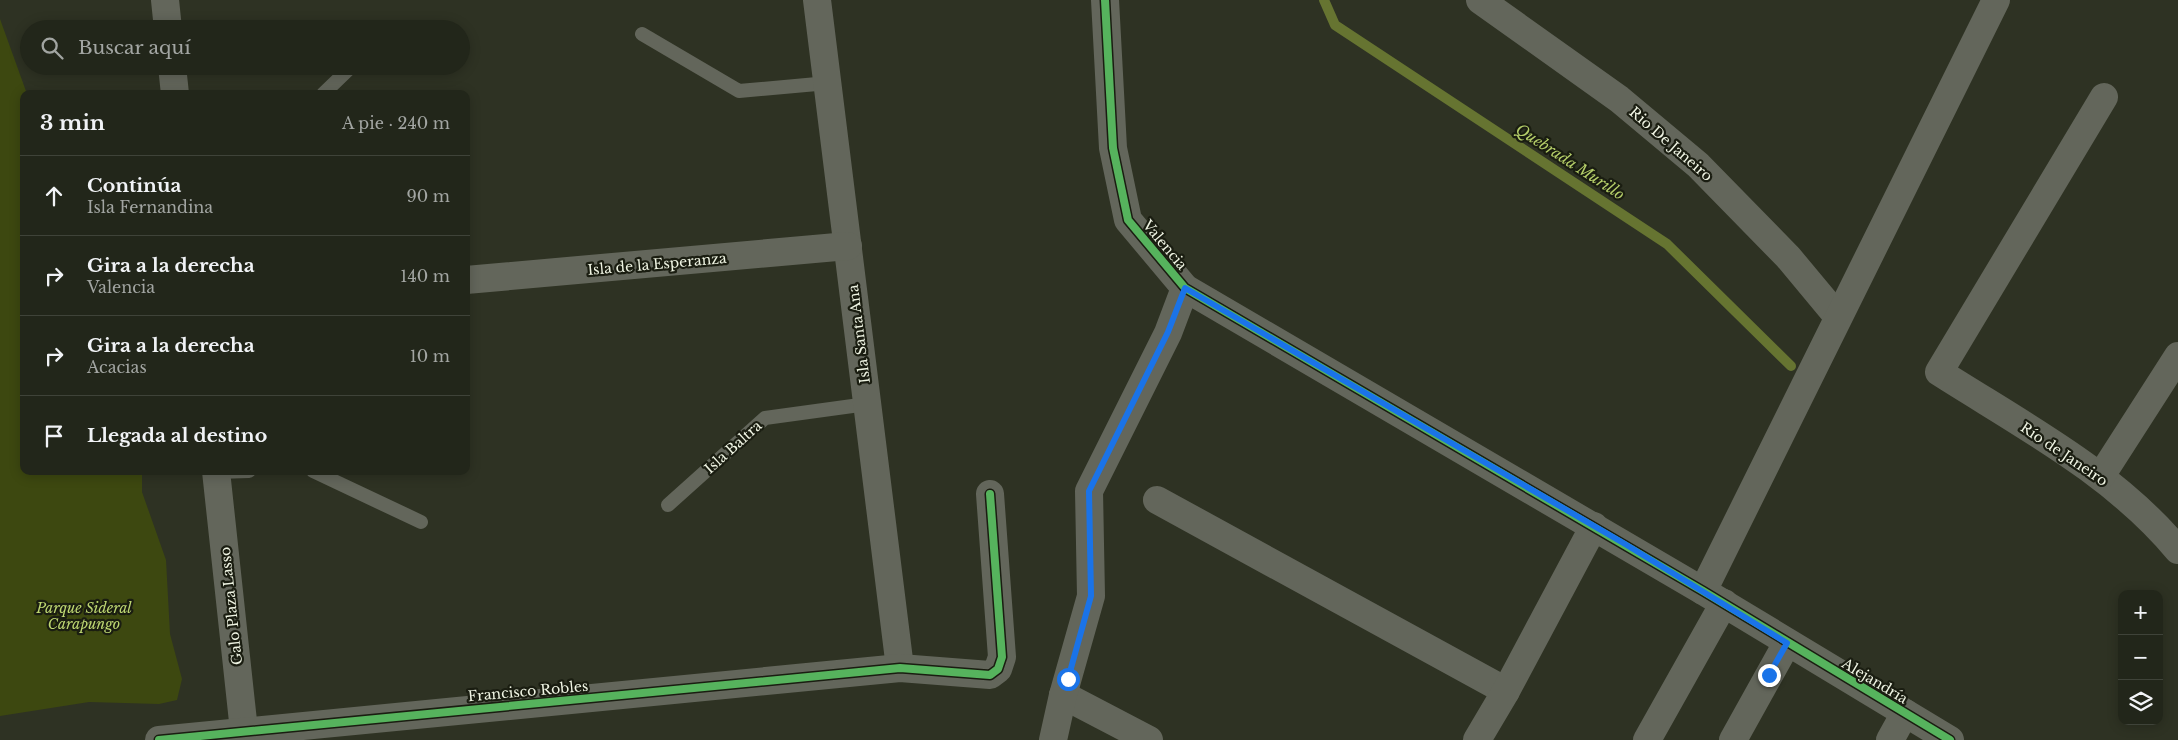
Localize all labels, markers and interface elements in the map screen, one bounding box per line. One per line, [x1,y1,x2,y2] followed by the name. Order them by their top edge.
[20,20,470,75] search box
[38,34,66,62] icon: search
[78,36,191,59] text: Buscar aquí
[1626,103,1716,185] street label: Rio De Janeiro
[40,110,105,136] text: 3 min
[342,113,450,133] text: A pie · 240 m
[1512,119,1628,204] water label: Quebrada Murillo
[87,174,181,197] text: Continúa
[40,182,68,210] icon: ahead
[407,186,450,206] text: 90 m
[87,197,213,217] text: Isla Fernandina
[1138,216,1191,274] street label: Valencia
[587,249,728,279] street label: Isla de la Esperanza
[87,254,255,277] text: Gira a la derecha
[40,262,68,290] icon: right
[400,266,450,286] text: 140 m
[87,277,155,297] text: Valencia
[844,283,874,384] street label: Isla Santa Ana
[87,334,255,357] text: Gira a la derecha
[40,342,68,370] icon: right
[410,346,450,366] text: 10 m
[87,357,147,377] text: Acacias
[701,416,766,477] street label: Isla Baltra
[2017,418,2111,490] street label: Río de Janeiro
[40,422,68,450] icon: arrive
[87,424,267,447] text: Llegada al destino
[216,546,246,666] street label: Galo Plaza Lasso
[2118,590,2163,725] map controls
[2118,590,2163,635] button: +
[35,599,132,633] park label: Parque Sideral Carapungo
[2118,635,2163,680] button: −
[1838,654,1911,708] street label: Alejandría
[1758,664,1781,687] route end
[1057,668,1080,691] route start
[467,677,589,705] street label: Francisco Robles
[2118,680,2163,725] button: layers

